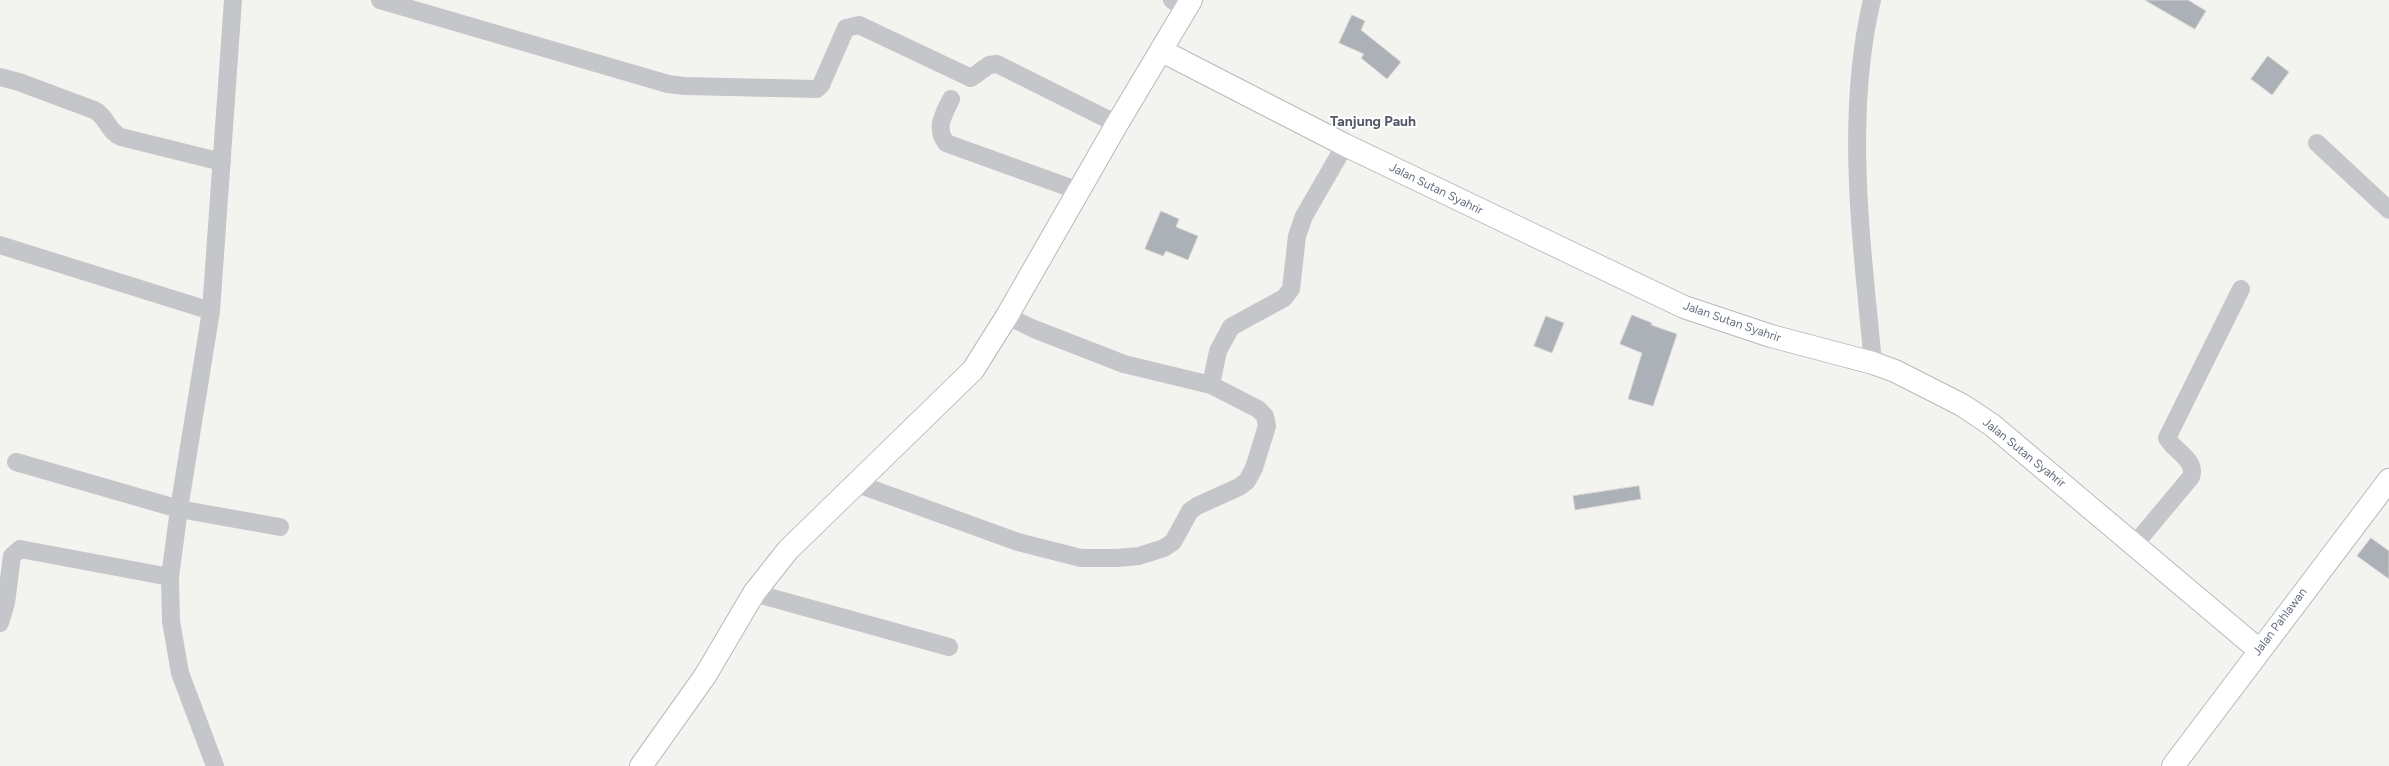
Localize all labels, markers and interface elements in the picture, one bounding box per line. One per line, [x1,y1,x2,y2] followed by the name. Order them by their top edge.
[1330,114,1416,130] district label: Tanjung Pauh
[1387,160,1485,218] street label: Jalan Sutan Syahrir
[1681,299,1783,345] street label: Jalan Sutan Syahrir
[1980,415,2068,491] street label: Jalan Sutan Syahrir
[2250,585,2310,659] street label: Jalan Pahlawan

